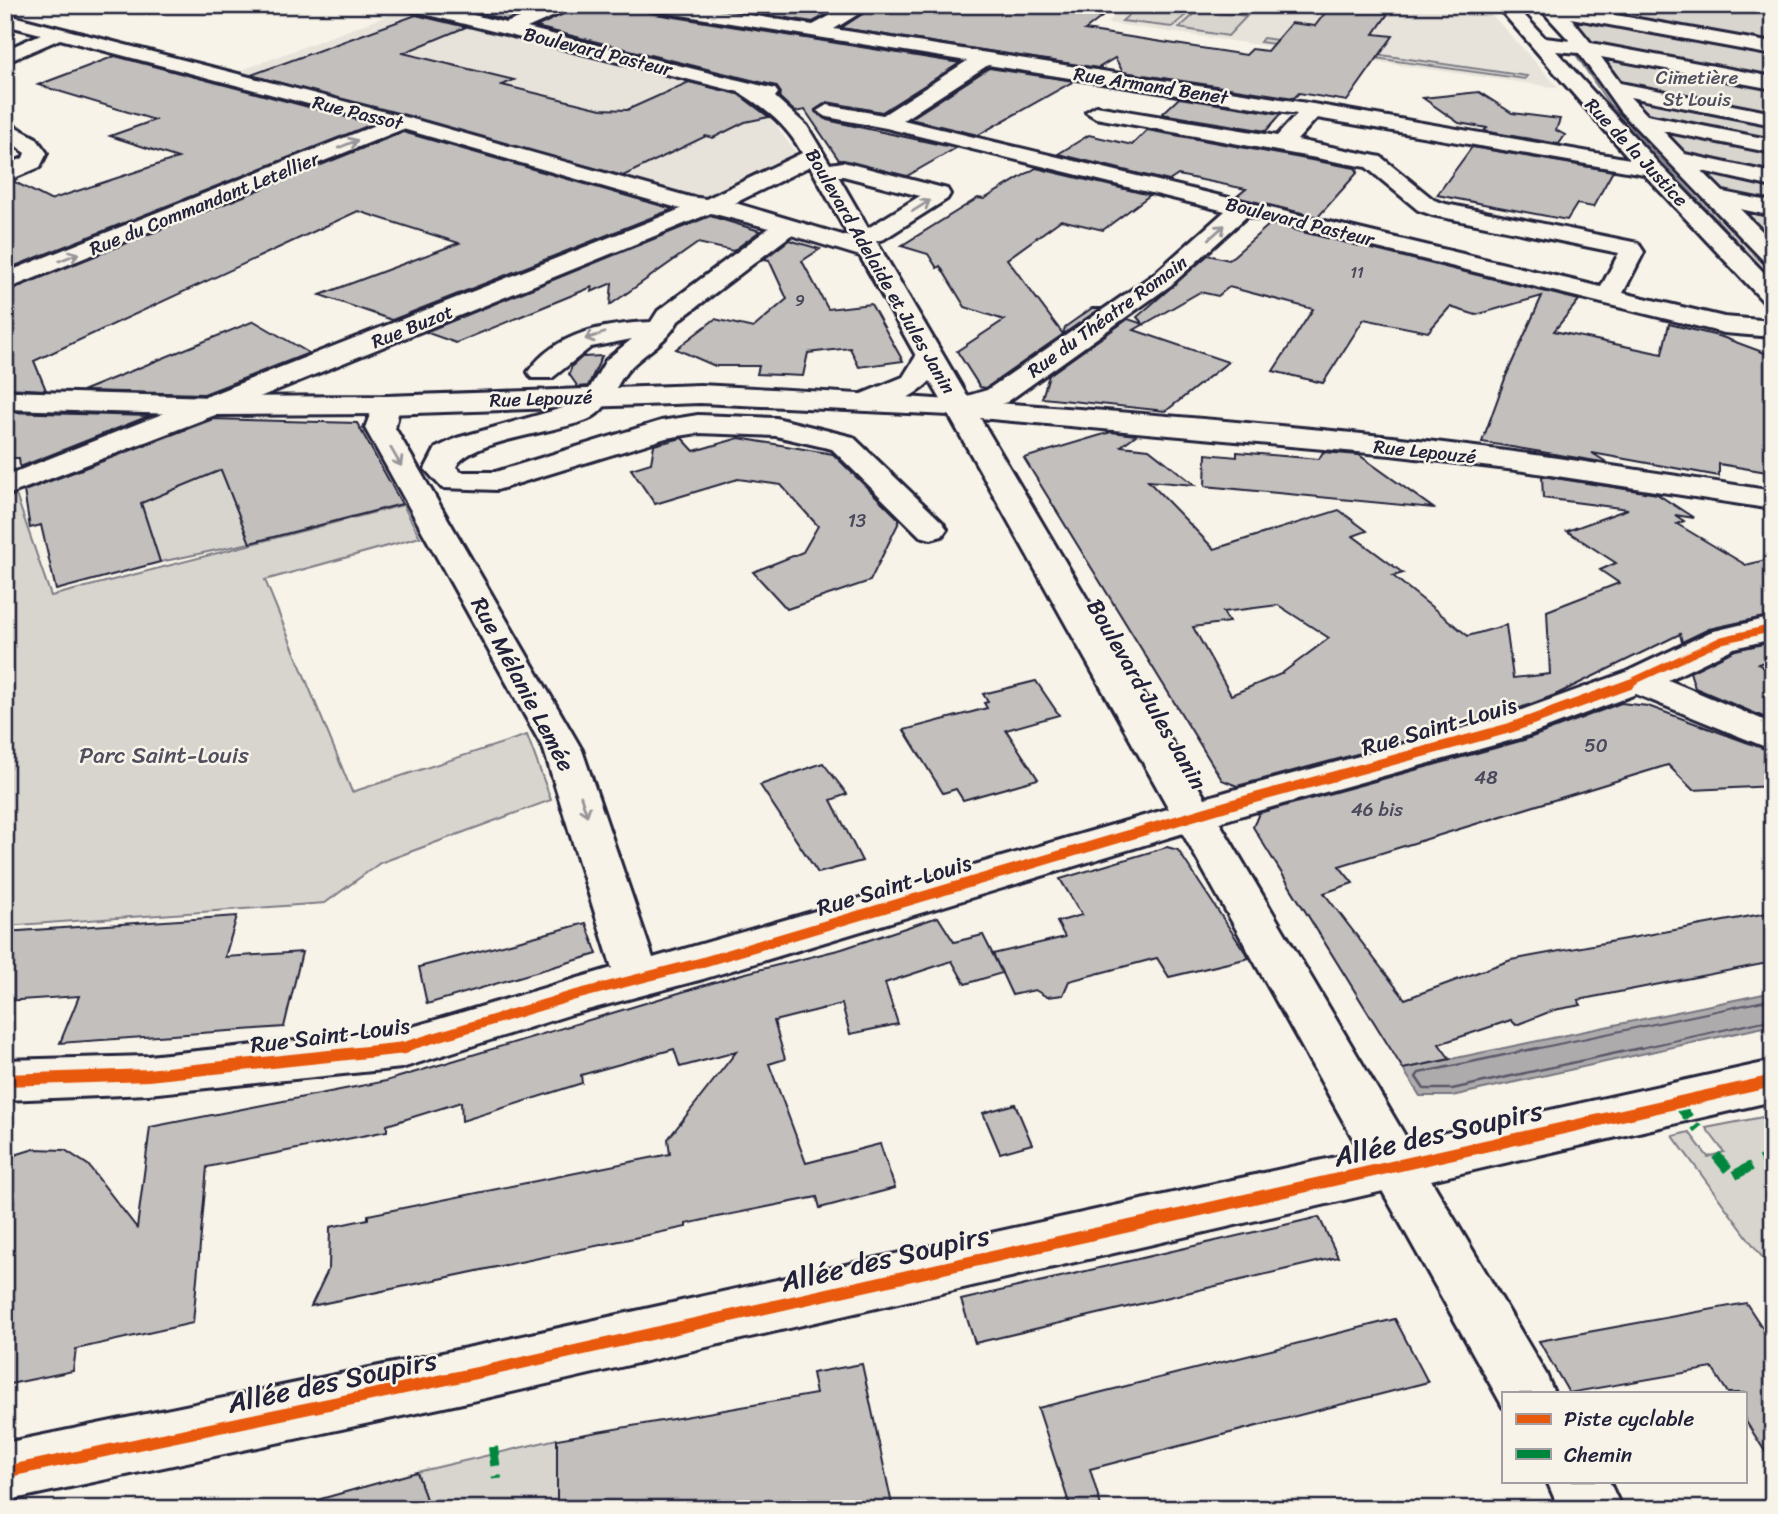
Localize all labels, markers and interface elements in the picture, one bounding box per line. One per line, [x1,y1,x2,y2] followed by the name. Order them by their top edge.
[520,17,677,86] street label: Boulevard Pasteur
[1072,57,1232,114] street label: Rue Armand Benet
[1656,61,1738,116] park label: Cimetière St Louis
[309,85,408,140] street label: Rue Passot
[1577,90,1697,215] street label: Rue de la Justice
[336,137,358,150] one-way arrow
[84,142,325,265] street label: Rue du Commandant Letellier
[796,142,965,400] street label: Boulevard Adelaide et Jules Janin
[1222,187,1379,256] street label: Boulevard Pasteur
[910,199,930,213] one-way arrow
[1208,224,1225,241] one-way arrow
[1020,247,1195,386] street label: Rue du Théatre Romain
[57,250,79,263] one-way arrow
[1350,258,1364,287] house number: 11
[795,286,805,315] house number: 9
[366,295,458,358] street label: Rue Buzot
[585,331,607,343] one-way arrow
[489,380,593,417] street label: Rue Lepouzé
[1372,430,1478,473] street label: Rue Lepouzé
[389,446,403,466] one-way arrow
[848,504,867,537] house number: 13
[459,589,586,779] street label: Rue Mélanie Lemée
[1075,591,1218,798] street label: Boulevard Jules Janin
[1357,685,1522,768] street label: Rue Saint-Louis
[1584,729,1608,762] house number: 50
[79,735,249,776] park label: Parc Saint-Louis
[1474,761,1498,794] house number: 48
[1351,793,1403,826] house number: 46 bis
[578,794,591,816] one-way arrow
[812,842,977,928] street label: Rue Saint-Louis
[248,1005,413,1066] street label: Rue Saint-Louis
[1328,1086,1548,1182] street label: Allée des Soupirs
[775,1211,995,1307] street label: Allée des Soupirs
[222,1335,441,1428] street label: Allée des Soupirs
[1502,1392,1746,1482] legend
[1564,1400,1695,1438] text: Piste cyclable
[1564,1436,1632,1474] text: Chemin

